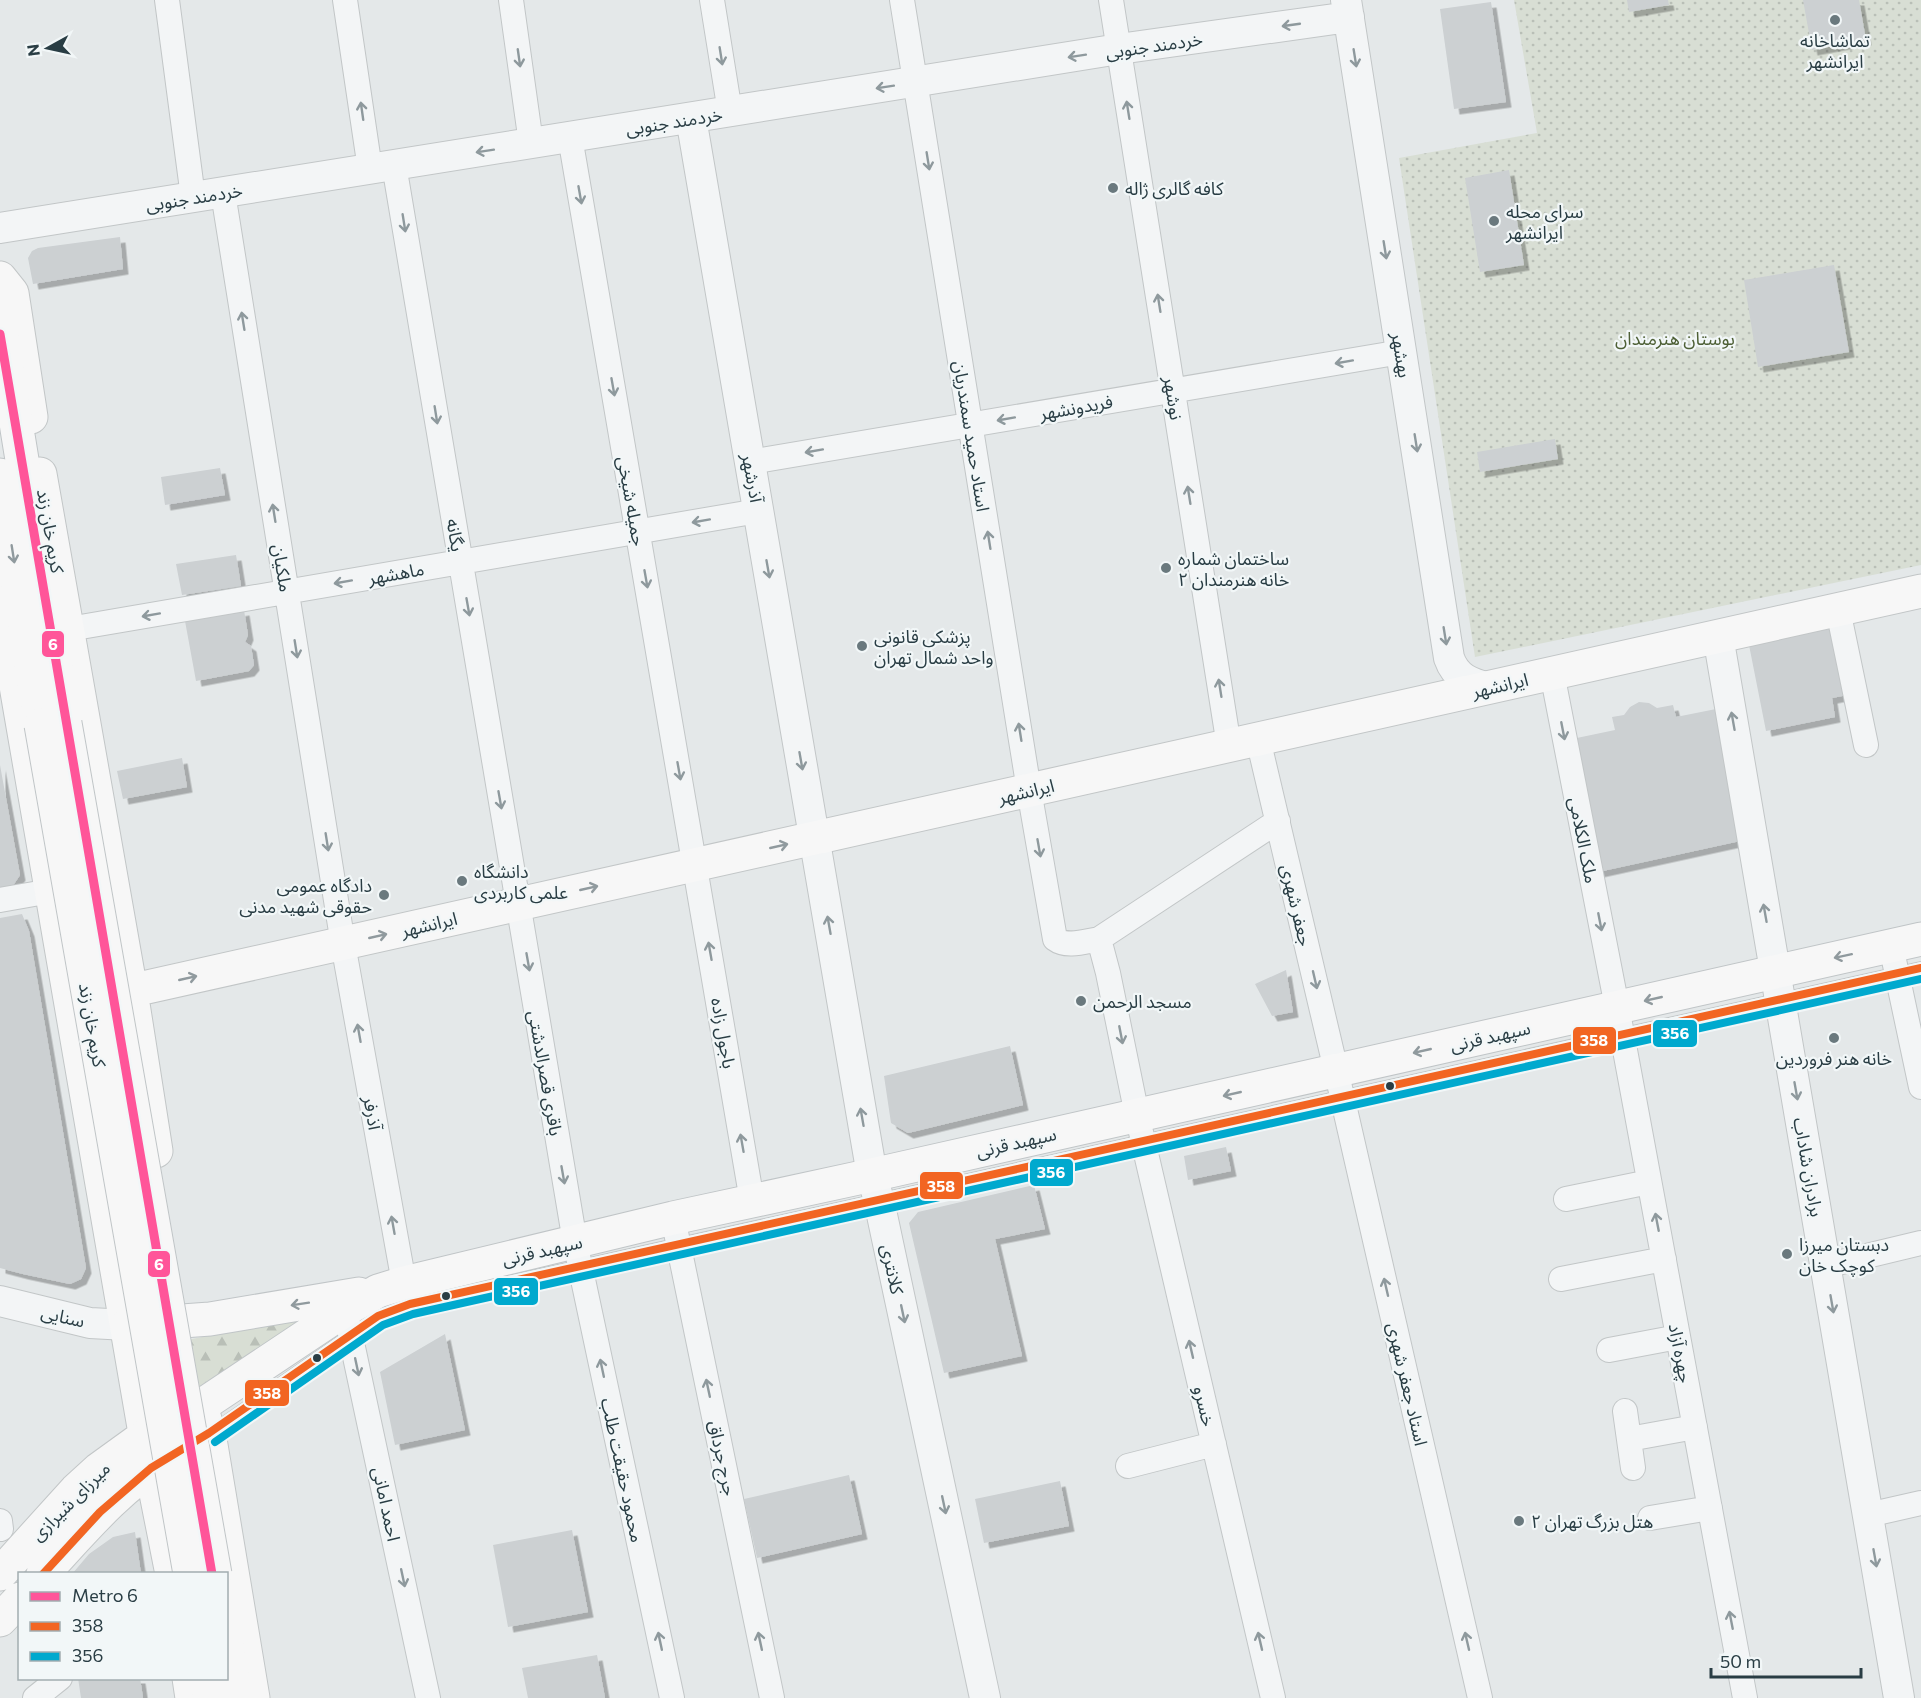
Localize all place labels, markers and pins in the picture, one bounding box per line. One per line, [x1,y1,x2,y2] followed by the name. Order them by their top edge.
[1828,13,1842,27] marker: تماشاخانه ایرانشهر
[1800,29,1870,73] place label: تماشاخانه ایرانشهر
[1125,177,1224,200] place label: کافه گالری ژاله
[1106,181,1120,195] marker: کافه گالری ژاله
[1505,200,1583,244] place label: سرای محله ایرانشهر
[1487,214,1501,228] marker: سرای محله ایرانشهر
[1178,547,1289,591] place label: ساختمان شماره ۲ خانه هنرمندان
[1159,561,1173,575] marker: ساختمان شماره ۲ خانه هنرمندان
[874,625,993,669] place label: پزشکی قانونی واحد شمال تهران
[855,639,869,653] marker: پزشکی قانونی واحد شمال تهران
[474,860,568,904] place label: دانشگاه علمی کاربردی
[239,874,372,918] place label: دادگاه عمومی حقوقی شهید مدنی
[455,874,469,888] marker: دانشگاه علمی کاربردی
[377,888,391,902] marker: دادگاه عمومی حقوقی شهید مدنی
[1093,990,1192,1013] place label: مسجد الرحمن
[1074,994,1088,1008] marker: مسجد الرحمن
[1827,1031,1841,1045] marker: خانه هنر فروردین
[1776,1047,1892,1070] place label: خانه هنر فروردین
[1384,1080,1396,1092] unlabelled marker
[1799,1233,1889,1277] place label: دبستان میرزا کوچک خان
[1780,1247,1794,1261] marker: دبستان میرزا کوچک خان
[440,1290,452,1302] unlabelled marker
[311,1352,323,1364] unlabelled marker
[1531,1510,1653,1533] place label: هتل بزرگ تهران ۲
[1512,1514,1526,1528] marker: هتل بزرگ تهران ۲

